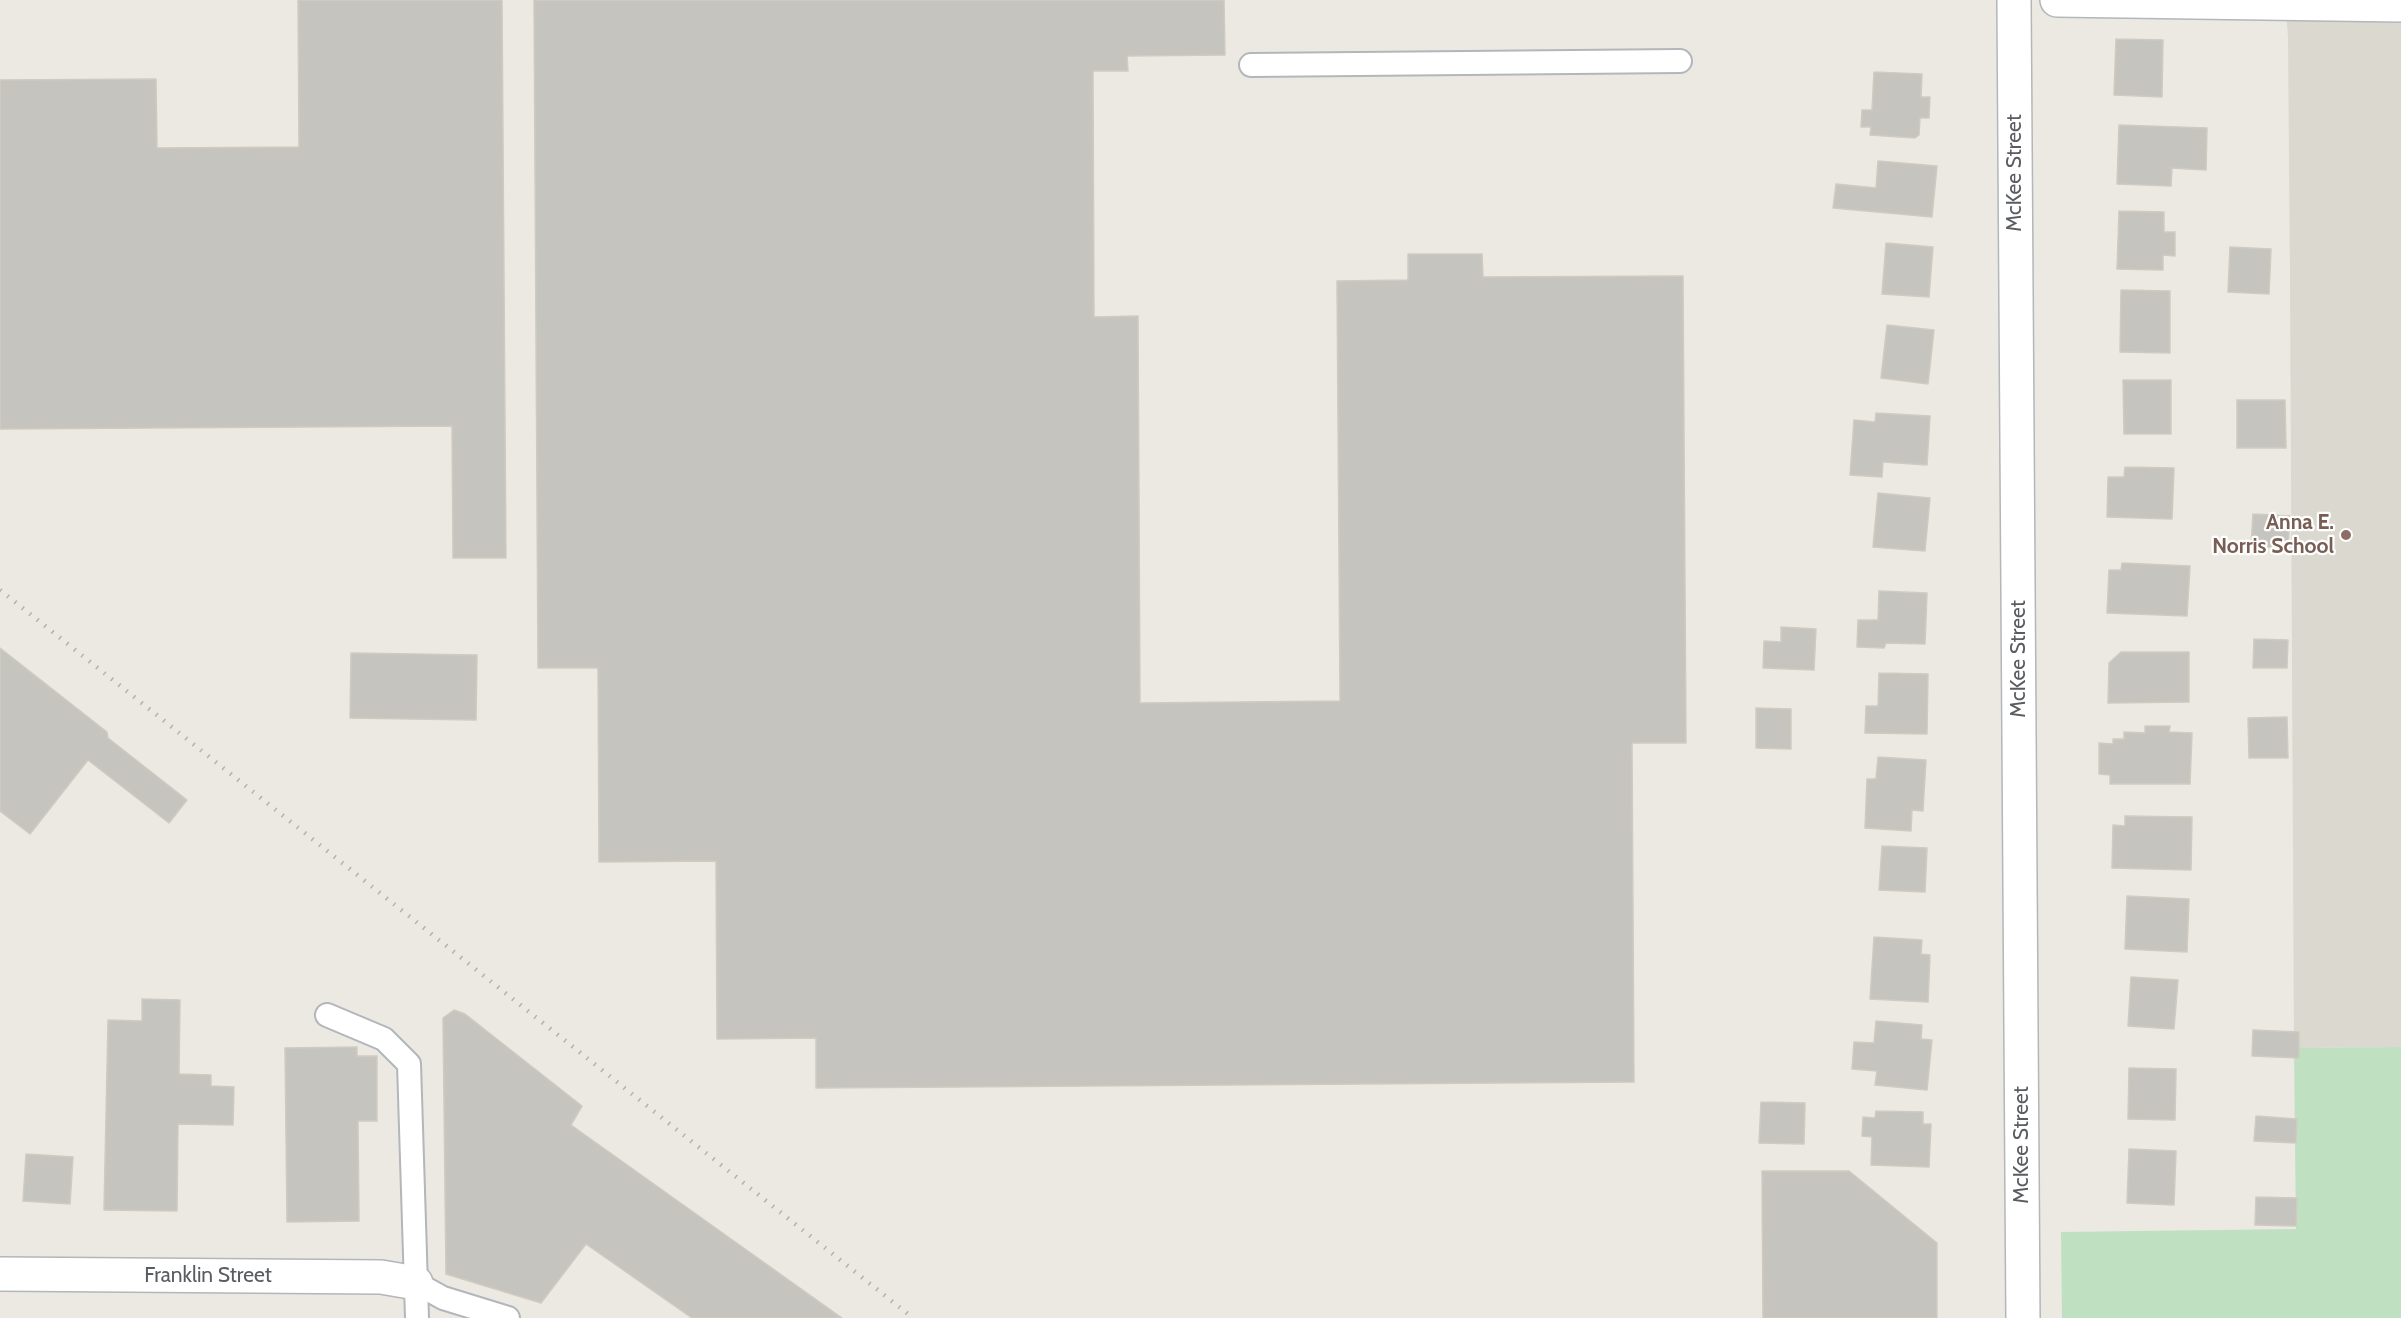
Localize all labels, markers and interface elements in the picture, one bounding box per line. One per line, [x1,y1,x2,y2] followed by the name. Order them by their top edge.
[2002,114,2028,232] street label: McKee Street
[2212,510,2334,560] place label: Anna E. Norris School
[2339,528,2353,542] marker: Anna E. Norris School
[2006,600,2032,718] street label: McKee Street
[2009,1086,2035,1204] street label: McKee Street
[144,1263,272,1289] street label: Franklin Street

